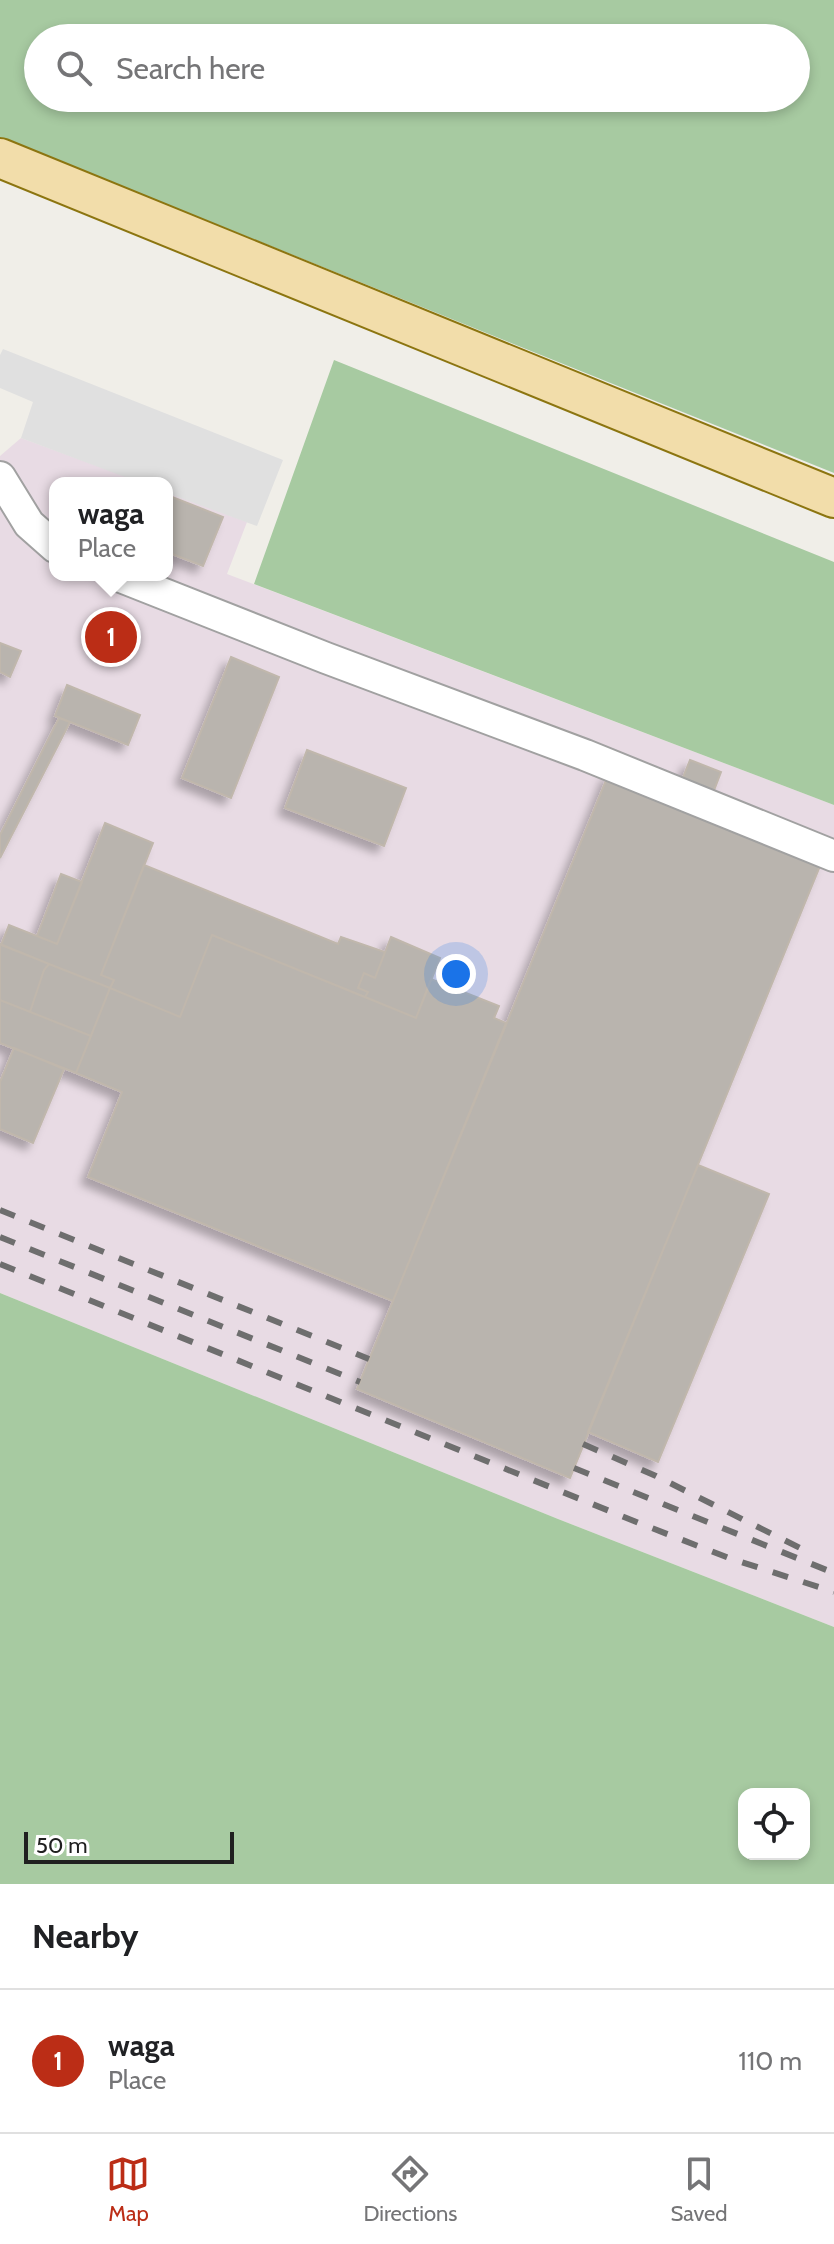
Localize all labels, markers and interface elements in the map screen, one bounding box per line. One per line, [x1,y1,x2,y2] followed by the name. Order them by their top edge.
[24,24,810,112] search box
[52,46,96,90] icon: search
[116,50,265,87] text: Search here
[49,477,173,581] popup
[78,495,144,532] text: waga
[78,532,136,564] text: Place
[85,607,137,667] pin: 1
[436,954,476,994] your location
[738,1788,810,1860] map controls
[738,1788,810,1860] button: locate
[24,1828,234,1864] scale bar
[36,1832,88,1859] text: 50 m
[32,1915,139,1957] text: Nearby
[108,2027,175,2064] text: waga
[53,2045,63,2077] text: 1
[738,2045,802,2077] text: 110 m
[108,2064,166,2096] text: Place
[106,2152,150,2227] tab: Map
[363,2152,457,2227] tab: Directions
[670,2152,728,2227] tab: Saved

